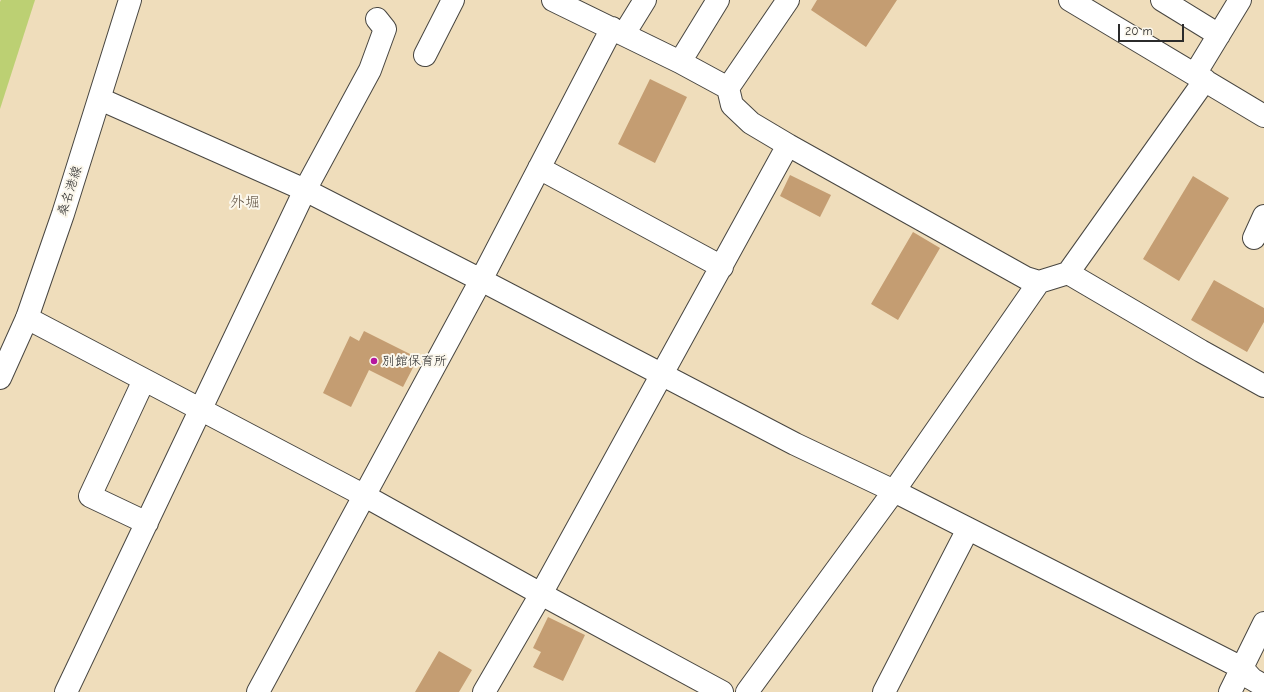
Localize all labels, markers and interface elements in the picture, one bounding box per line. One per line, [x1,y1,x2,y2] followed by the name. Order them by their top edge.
[1120,16,1186,42] scale bar
[1125,24,1153,38] text: 20 m
[55,164,85,218] street label: 桑名港線
[230,194,260,212] district label: 外堀
[382,353,447,369] place label: 別館保育所
[369,356,379,366] marker: 別館保育所

